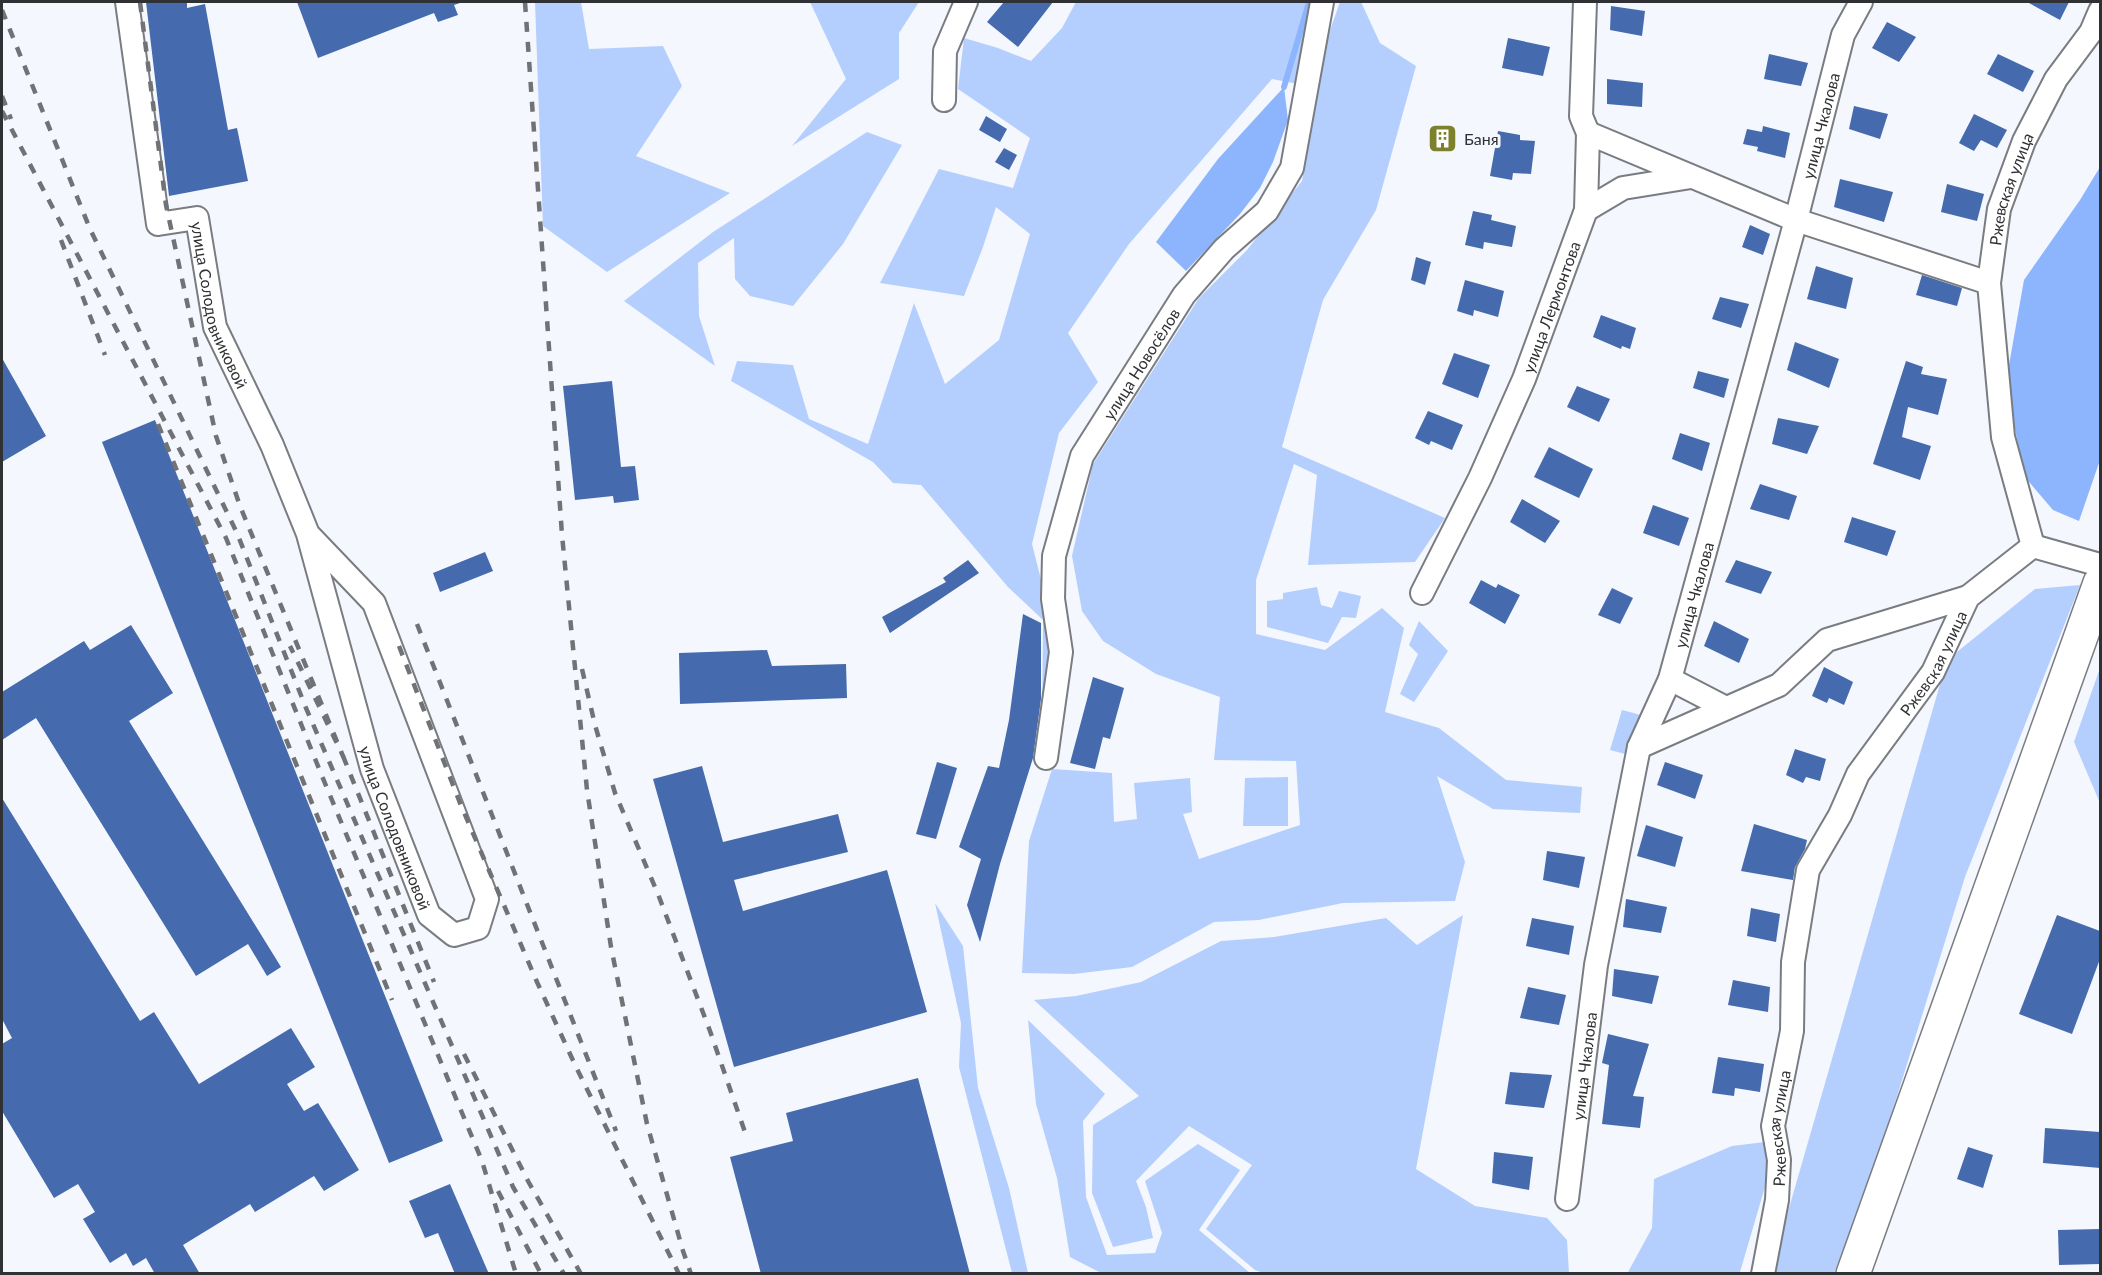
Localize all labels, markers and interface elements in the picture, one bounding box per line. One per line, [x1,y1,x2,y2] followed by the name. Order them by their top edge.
[1797,71,1843,181] street label: улица Чкалова
[1427,122,1459,154] building icon: Баня
[1464,129,1499,148] place label: Баня
[1985,129,2036,247] street label: Ржевская улица
[188,220,253,391] street label: улица Солодовниковой
[1518,238,1583,375] street label: улица Лермонтова
[1098,304,1183,423] street label: улица Новосёлов
[1670,540,1717,650] street label: улица Чкалова
[1895,607,1970,719] street label: Ржевская улица
[357,744,435,912] street label: улица Солодовниковой
[1567,1011,1600,1121] street label: улица Чкалова
[1763,1068,1794,1187] street label: Ржевская улица

